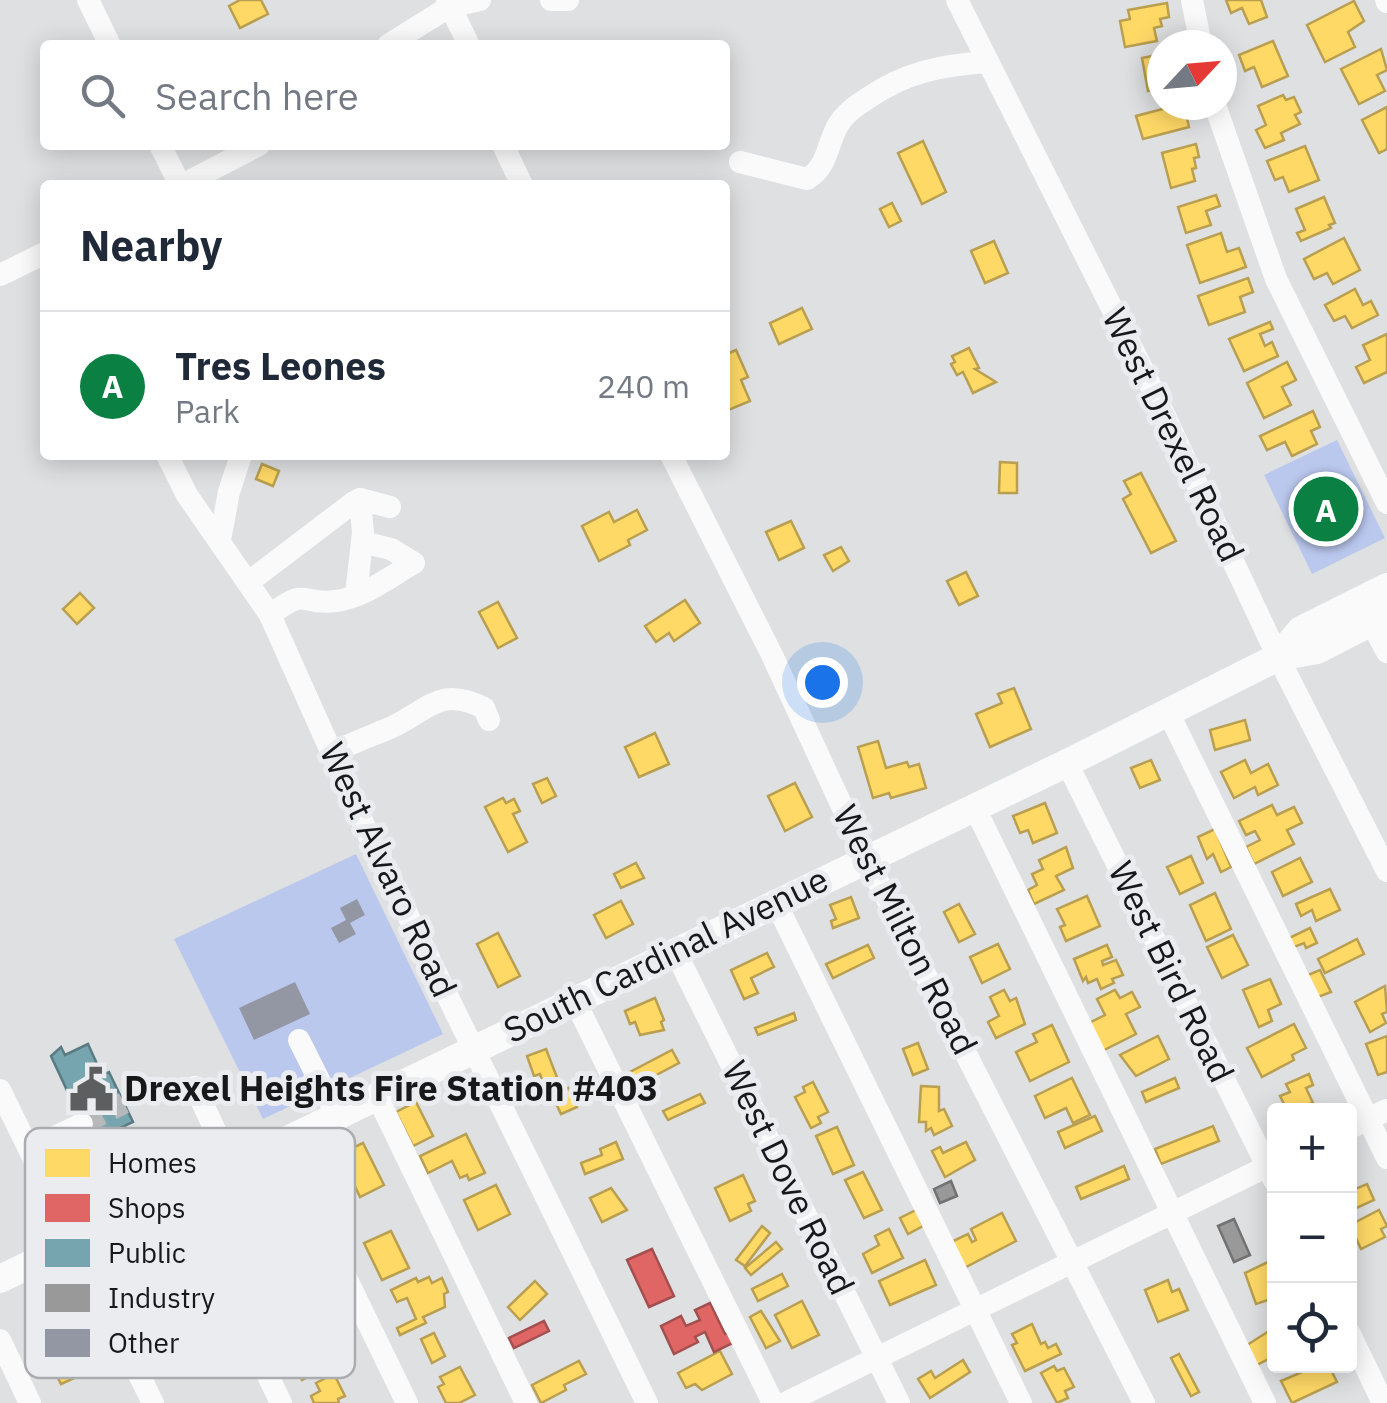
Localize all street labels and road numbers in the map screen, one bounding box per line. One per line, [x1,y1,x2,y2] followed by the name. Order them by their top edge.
[1093,300,1255,569] street label: West Drexel Road
[310,735,468,1004] street label: West Alvaro Road
[823,797,989,1062] street label: West Milton Road
[1099,853,1245,1090] street label: West Bird Road
[496,855,835,1053] street label: South Cardinal Avenue
[712,1053,865,1302] street label: West Dove Road

